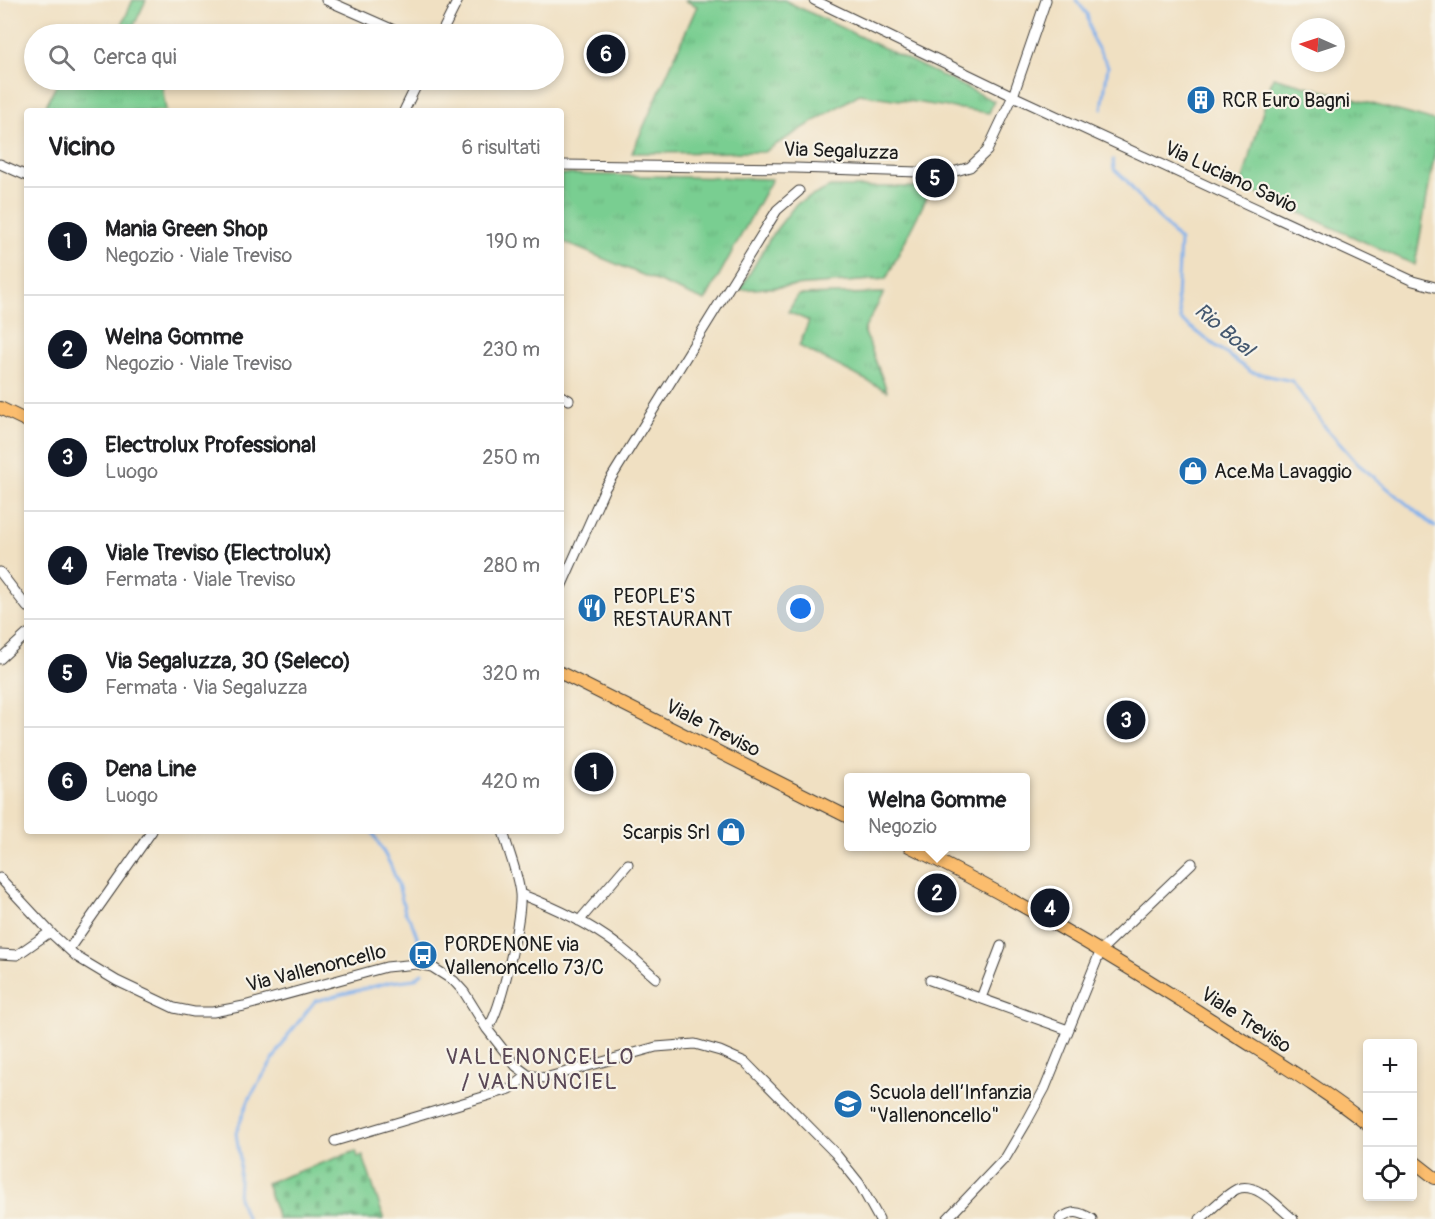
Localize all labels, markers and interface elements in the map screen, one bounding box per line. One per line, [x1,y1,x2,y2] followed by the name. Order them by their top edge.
[1291,18,1345,72] north arrow
[24,24,564,90] search box
[586,32,626,76] pin: 6
[45,41,78,74] icon: search
[93,43,177,71] text: Cerca qui
[1185,84,1217,116] building icon: RCR Euro Bagni
[1222,88,1350,113] place label: RCR Euro Bagni
[48,131,115,163] text: Vicino
[462,135,540,160] text: 6 risultati
[1160,135,1302,219] street label: Via Luciano Savio
[783,137,899,165] street label: Via Segaluzza
[916,156,954,201] pin: 5
[105,215,268,243] text: Mania Green Shop
[64,229,71,254] text: 1
[486,229,540,254] text: 190 m
[105,243,292,268] text: Negozio · Viale Treviso
[1189,297,1261,364] water label: Rio Boal
[105,323,243,351] text: Welna Gomme
[62,337,73,362] text: 2
[483,337,540,362] text: 230 m
[105,351,292,376] text: Negozio · Viale Treviso
[105,431,316,459] text: Electrolux Professional
[62,445,73,470] text: 3
[482,445,540,470] text: 250 m
[1177,455,1209,487] shop icon: Ace.Ma Lavaggio
[105,459,158,484] text: Luogo
[1214,459,1352,484] place label: Ace.Ma Lavaggio
[105,539,332,567] text: Viale Treviso (Electrolux)
[62,553,73,578] text: 4
[483,553,540,578] text: 280 m
[105,567,296,592] text: Fermata · Viale Treviso
[613,584,733,632] place label: PEOPLE'S RESTAURANT
[576,592,608,624] restaurant icon: PEOPLE'S RESTAURANT
[786,594,815,623] your location
[105,647,351,675] text: Via Segaluzza, 30 (Seleco)
[62,661,73,686] text: 5
[482,661,540,686] text: 320 m
[105,675,307,700] text: Fermata · Via Segaluzza
[661,693,765,763] street label: Viale Treviso
[1106,698,1146,742] pin: 3
[574,750,614,794] pin: 1
[105,755,196,783] text: Dena Line
[62,769,73,794] text: 6
[481,769,540,794] text: 420 m
[844,773,1030,851] popup
[105,783,158,808] text: Luogo
[868,786,1006,814] text: Welna Gomme
[868,814,937,839] text: Negozio
[715,816,747,848] shop icon: Scarpis Srl
[622,820,710,845] place label: Scarpis Srl
[918,870,956,916] pin: 2
[1030,886,1070,930] pin: 4
[444,932,604,980] place label: PORDENONE via Vallenoncello 73/C
[243,938,389,997] street label: Via Vallenoncello
[407,939,439,971] bus stop icon: PORDENONE via Vallenoncello 73/C
[1196,981,1296,1059] street label: Viale Treviso
[1363,1039,1417,1201] map controls
[1363,1039,1417,1093] button: +
[445,1043,635,1096] district label: VALLENONCELLO / VALNUNCIEL
[869,1080,1032,1128] place label: Scuola dell’Infanzia "Vallenoncello"
[832,1088,864,1120] school or university icon: Scuola dell’Infanzia "Vallenoncello"
[1363,1093,1417,1147] button: −
[1363,1147,1417,1201] button: locate

